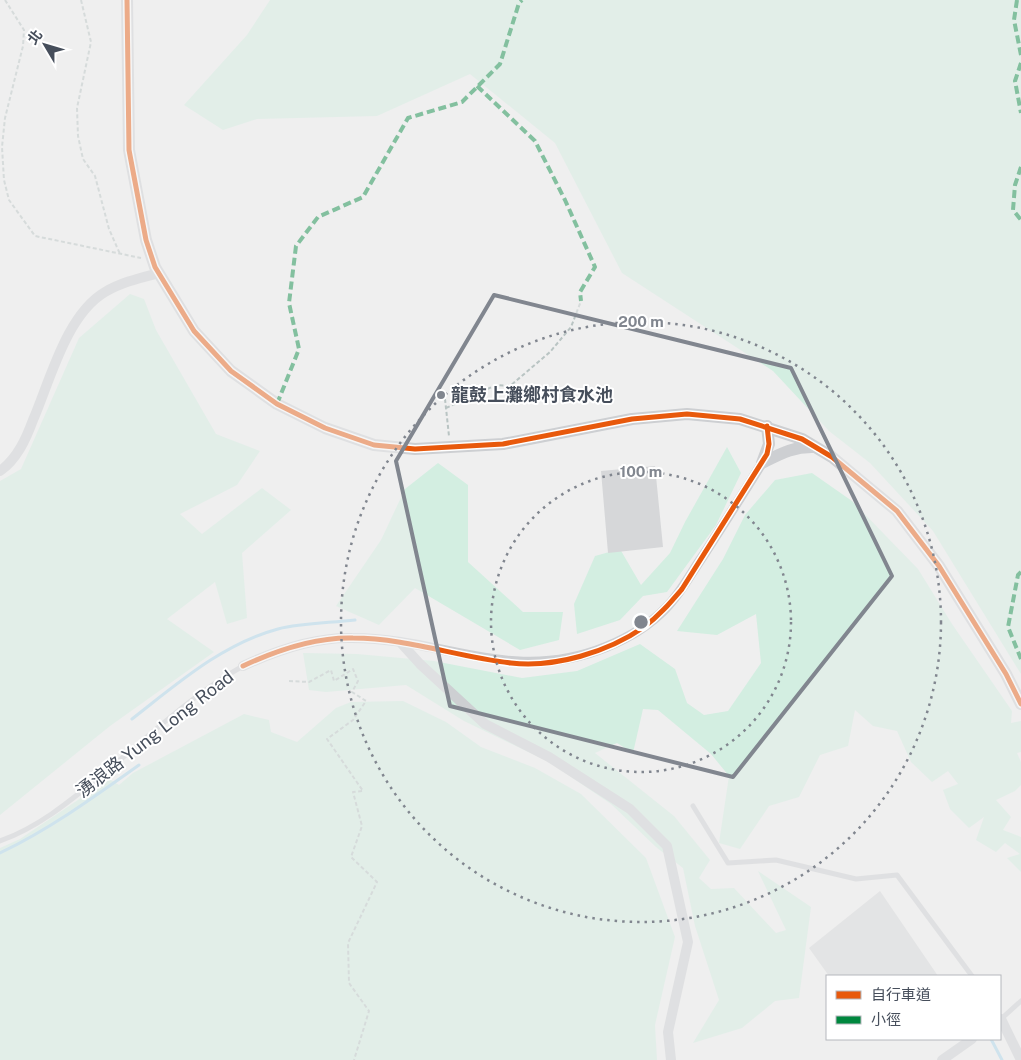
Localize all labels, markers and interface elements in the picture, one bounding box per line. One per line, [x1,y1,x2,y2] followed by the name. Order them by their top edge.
[20,20,70,70] north arrow
[24,27,45,47] text: 北
[618,313,664,330] text: 200 m
[451,384,613,405] place label: 龍鼓上灘鄉村食水池
[435,389,447,401] marker: 龍鼓上灘鄉村食水池
[620,463,662,480] text: 100 m
[632,613,650,631] centre of rings
[72,666,238,802] street label: 湧浪路 Yung Long Road
[826,975,1001,1040] legend
[871,986,931,1003] text: 自行車道
[871,1011,901,1028] text: 小徑

